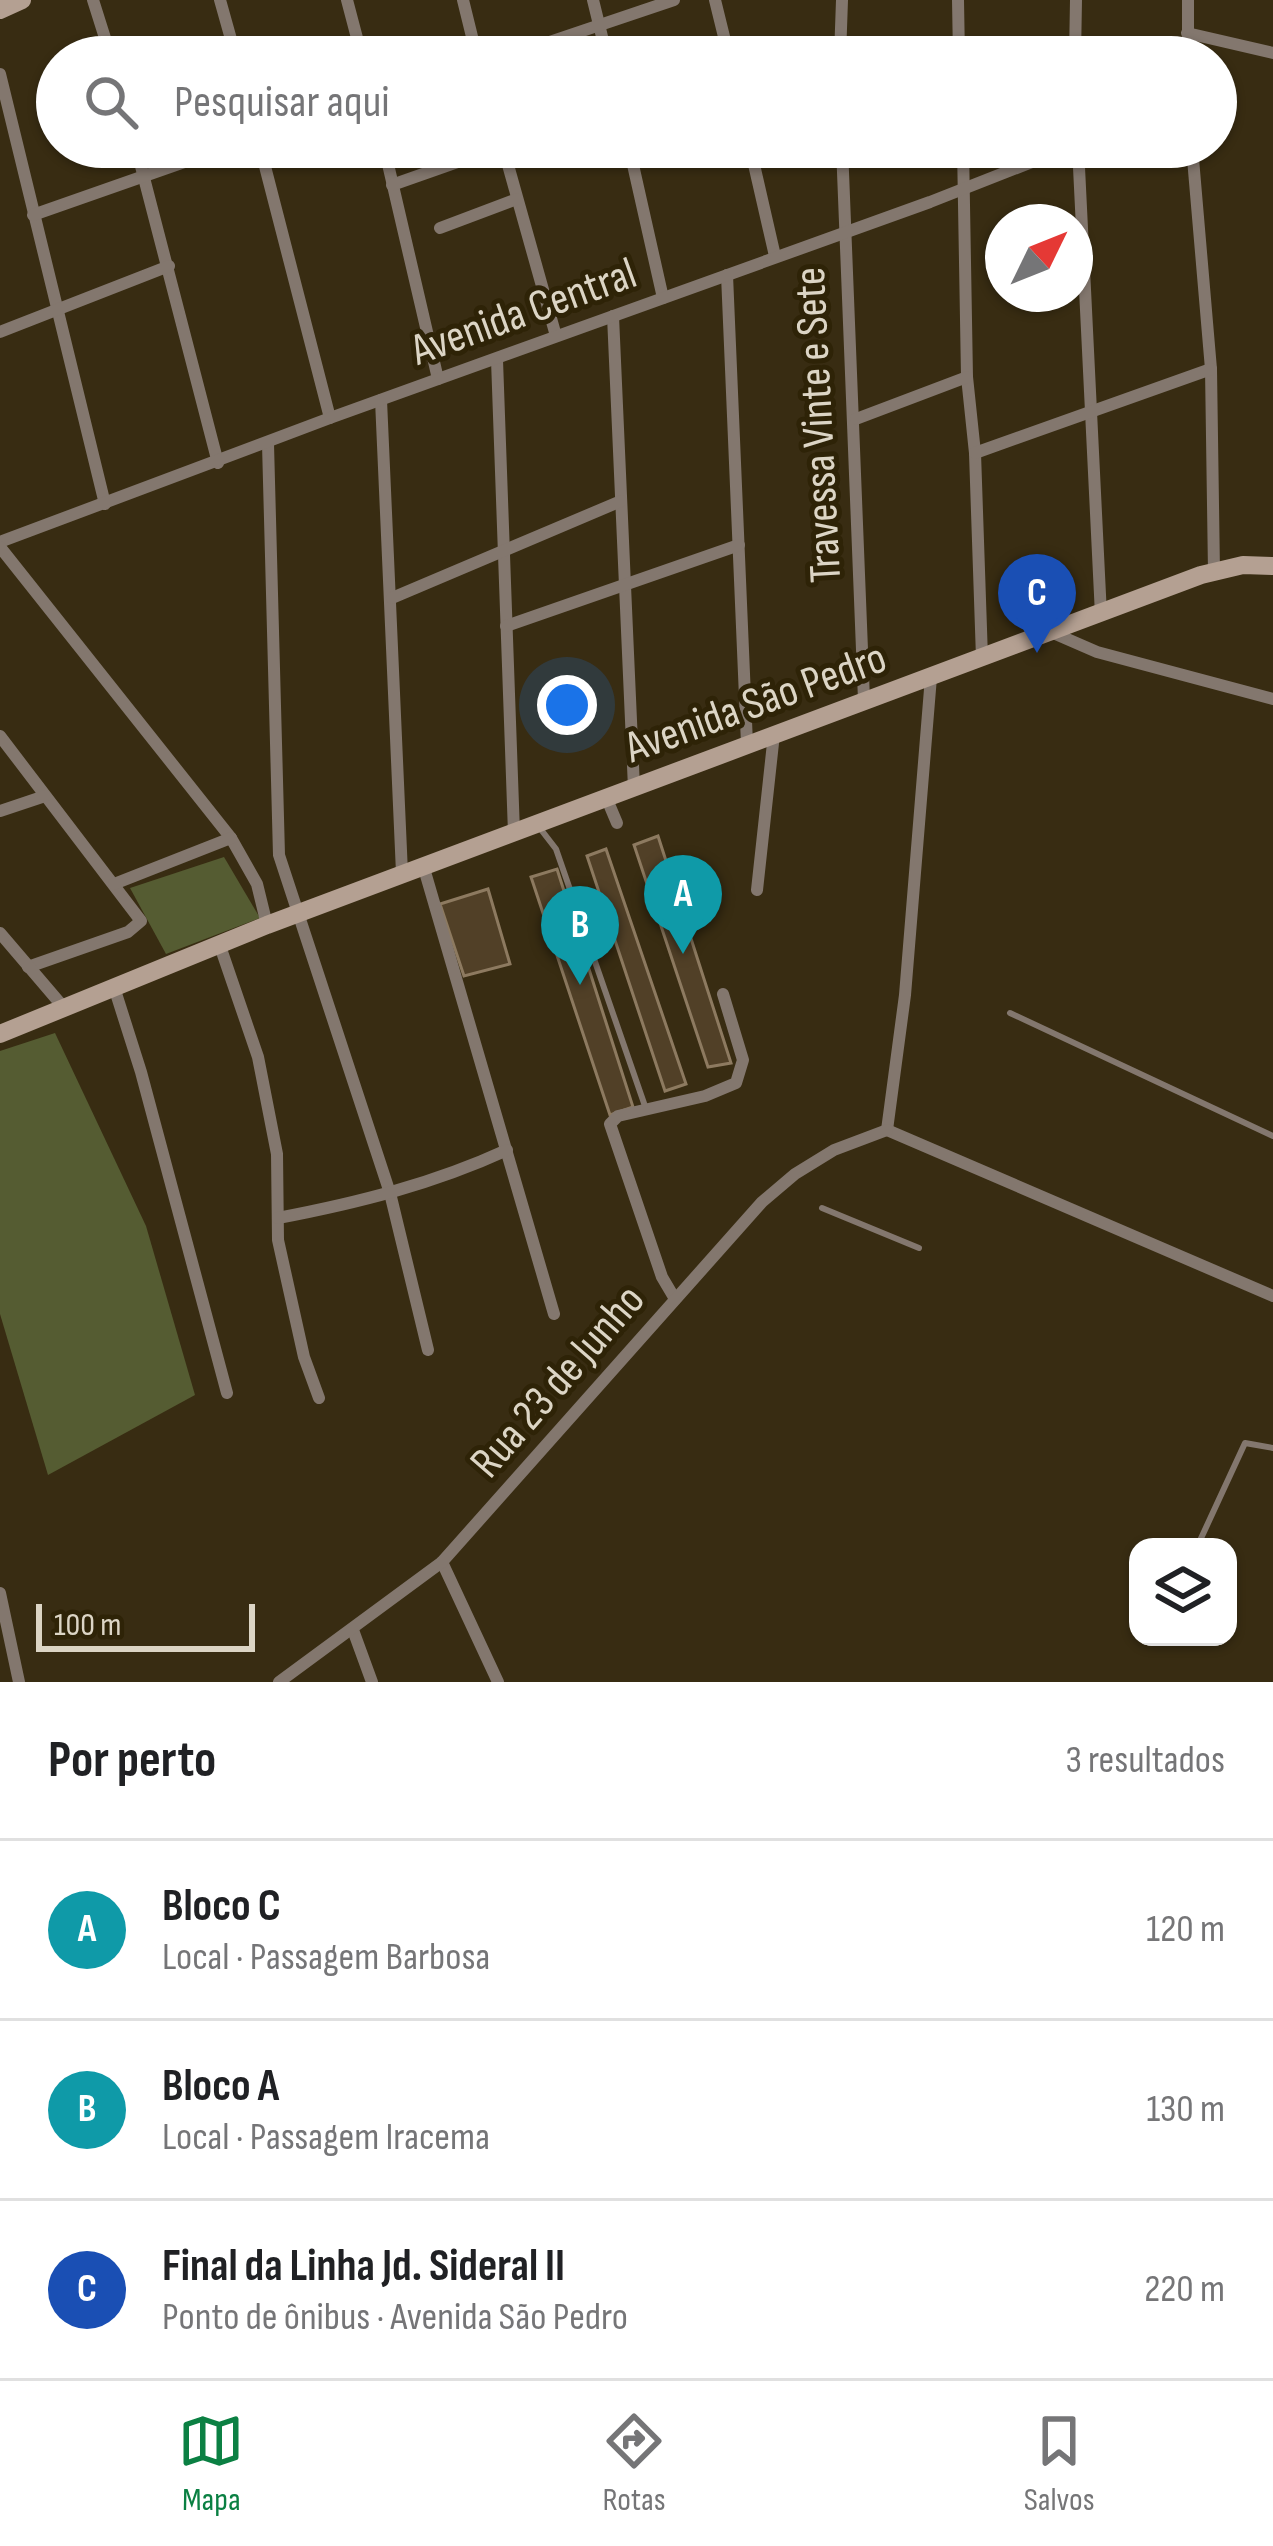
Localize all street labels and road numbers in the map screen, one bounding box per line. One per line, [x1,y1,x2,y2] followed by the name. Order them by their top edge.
[403,246,644,379] street label: Avenida Central
[783,266,854,584] street label: Travessa Vinte e Sete
[617,631,894,776] street label: Avenida São Pedro
[459,1274,657,1489] street label: Rua 23 de Junho

